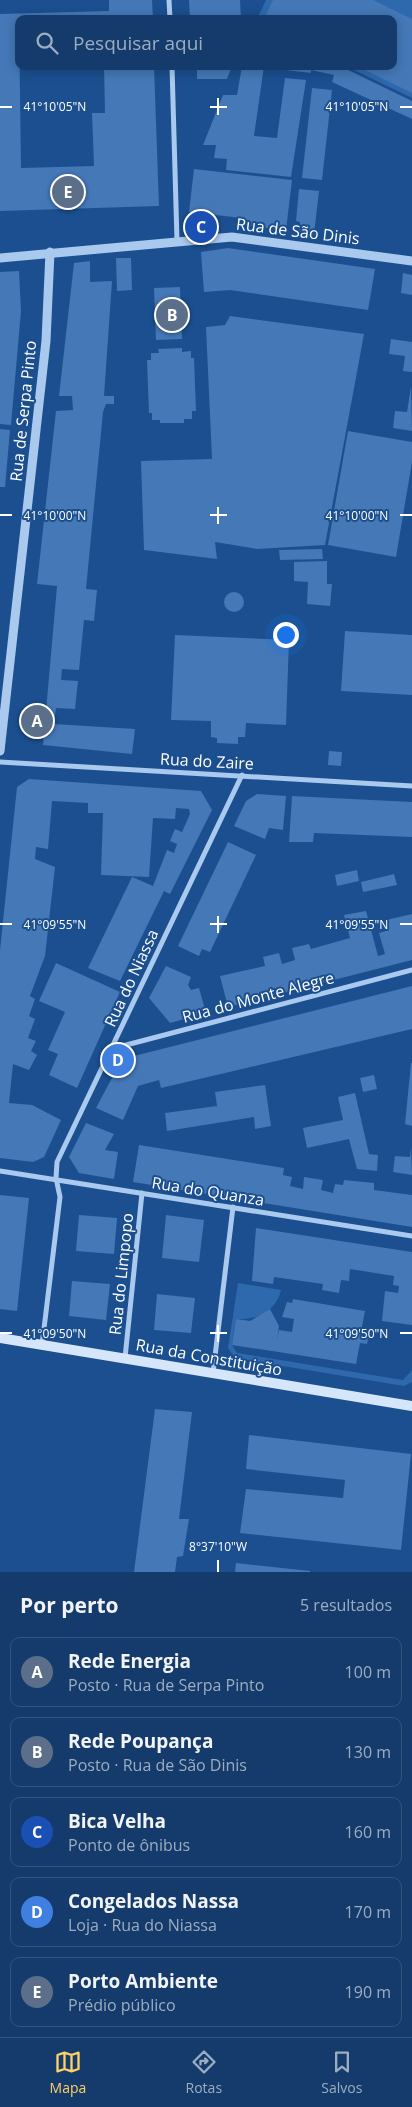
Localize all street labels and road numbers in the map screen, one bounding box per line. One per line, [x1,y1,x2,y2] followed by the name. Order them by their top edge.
[235,213,361,249] street label: Rua de São Dinis
[5,339,41,483] street label: Rua de Serpa Pinto
[160,748,254,774] street label: Rua do Zaire
[99,926,163,1030] street label: Rua do Niassa
[180,966,336,1028] street label: Rua do Monte Alegre
[150,1171,266,1211] street label: Rua do Quanza
[104,1212,138,1336] street label: Rua do Limpopo
[134,1333,284,1381] street label: Rua da Constituição

